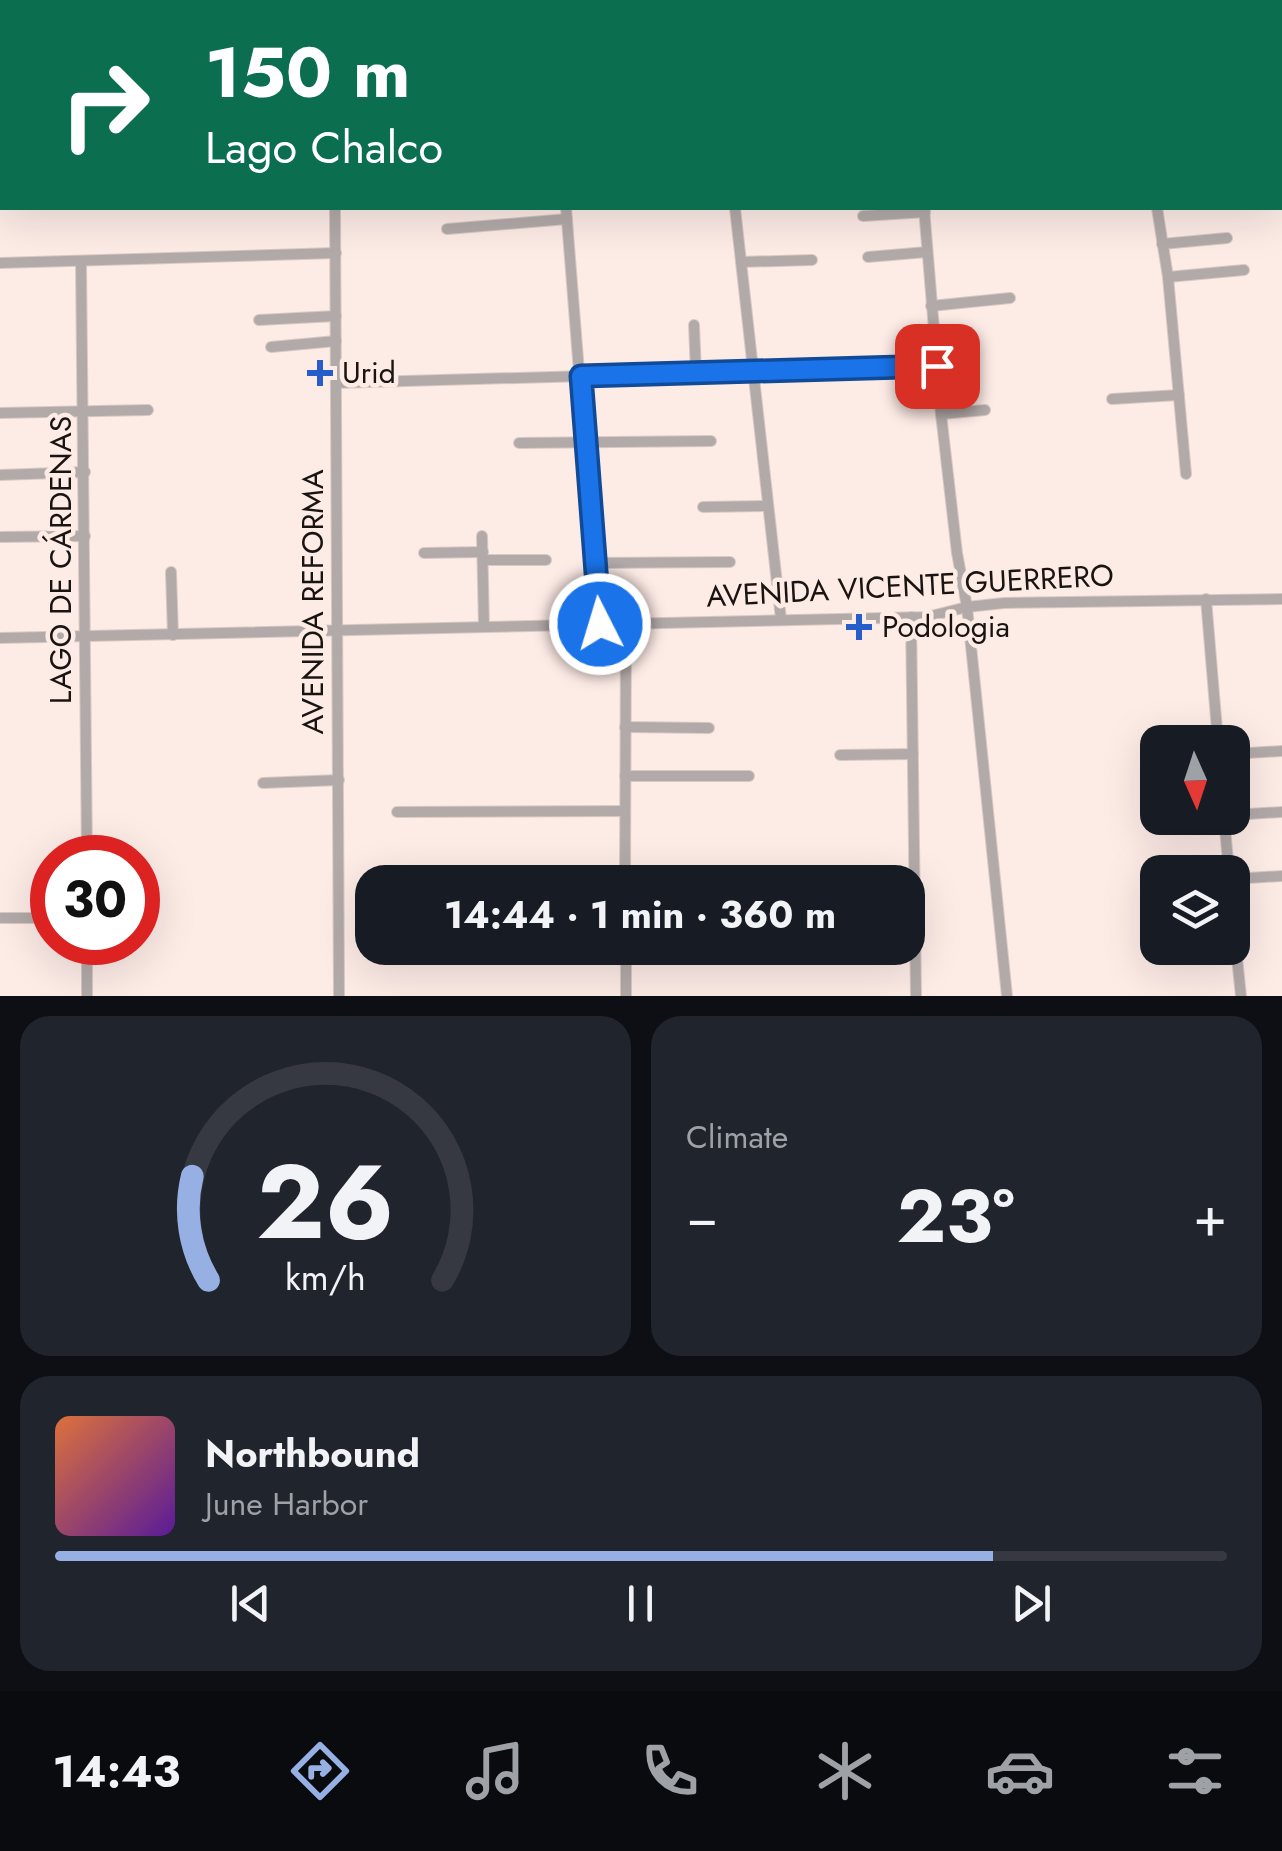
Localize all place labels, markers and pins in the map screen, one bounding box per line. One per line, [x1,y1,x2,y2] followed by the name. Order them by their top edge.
[895,324,980,409] pin
[342,351,396,394] place label: Urid
[307,360,333,386] marker: Urid
[882,605,1010,648] place label: Podologia
[846,614,872,640] marker: Podologia

